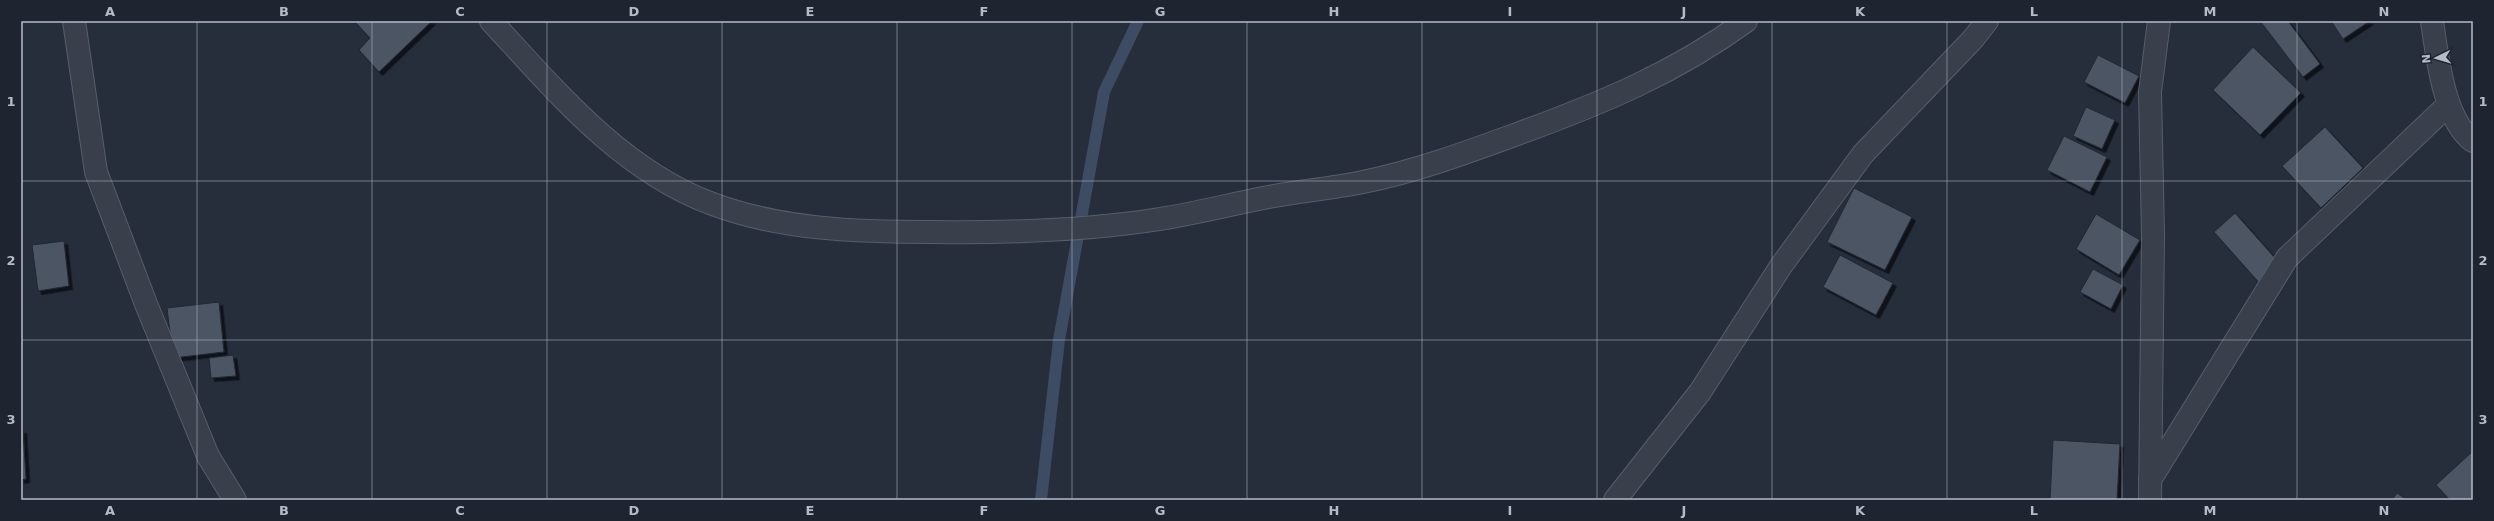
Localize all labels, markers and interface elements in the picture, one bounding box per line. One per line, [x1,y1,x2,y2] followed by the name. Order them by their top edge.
[105,4,115,19] text: A
[279,4,289,19] text: B
[455,4,465,19] text: C
[629,4,640,19] text: D
[806,4,814,19] text: E
[980,4,988,19] text: F
[1155,4,1165,19] text: G
[1329,4,1339,19] text: H
[1508,4,1512,19] text: I
[1681,4,1686,19] text: J
[1855,4,1866,19] text: K
[2030,4,2038,19] text: L
[2204,4,2216,19] text: M
[2379,4,2389,19] text: N
[2416,38,2456,78] north arrow
[2420,54,2433,64] text: N
[6,94,16,109] text: 1
[2478,94,2488,109] text: 1
[6,253,16,268] text: 2
[2478,253,2488,268] text: 2
[6,412,16,427] text: 3
[2478,412,2488,427] text: 3
[105,503,115,518] text: A
[279,503,289,518] text: B
[455,503,465,518] text: C
[629,503,640,518] text: D
[806,503,814,518] text: E
[980,503,988,518] text: F
[1155,503,1165,518] text: G
[1329,503,1339,518] text: H
[1508,503,1512,518] text: I
[1681,503,1686,518] text: J
[1855,503,1866,518] text: K
[2030,503,2038,518] text: L
[2204,503,2216,518] text: M
[2379,503,2389,518] text: N

